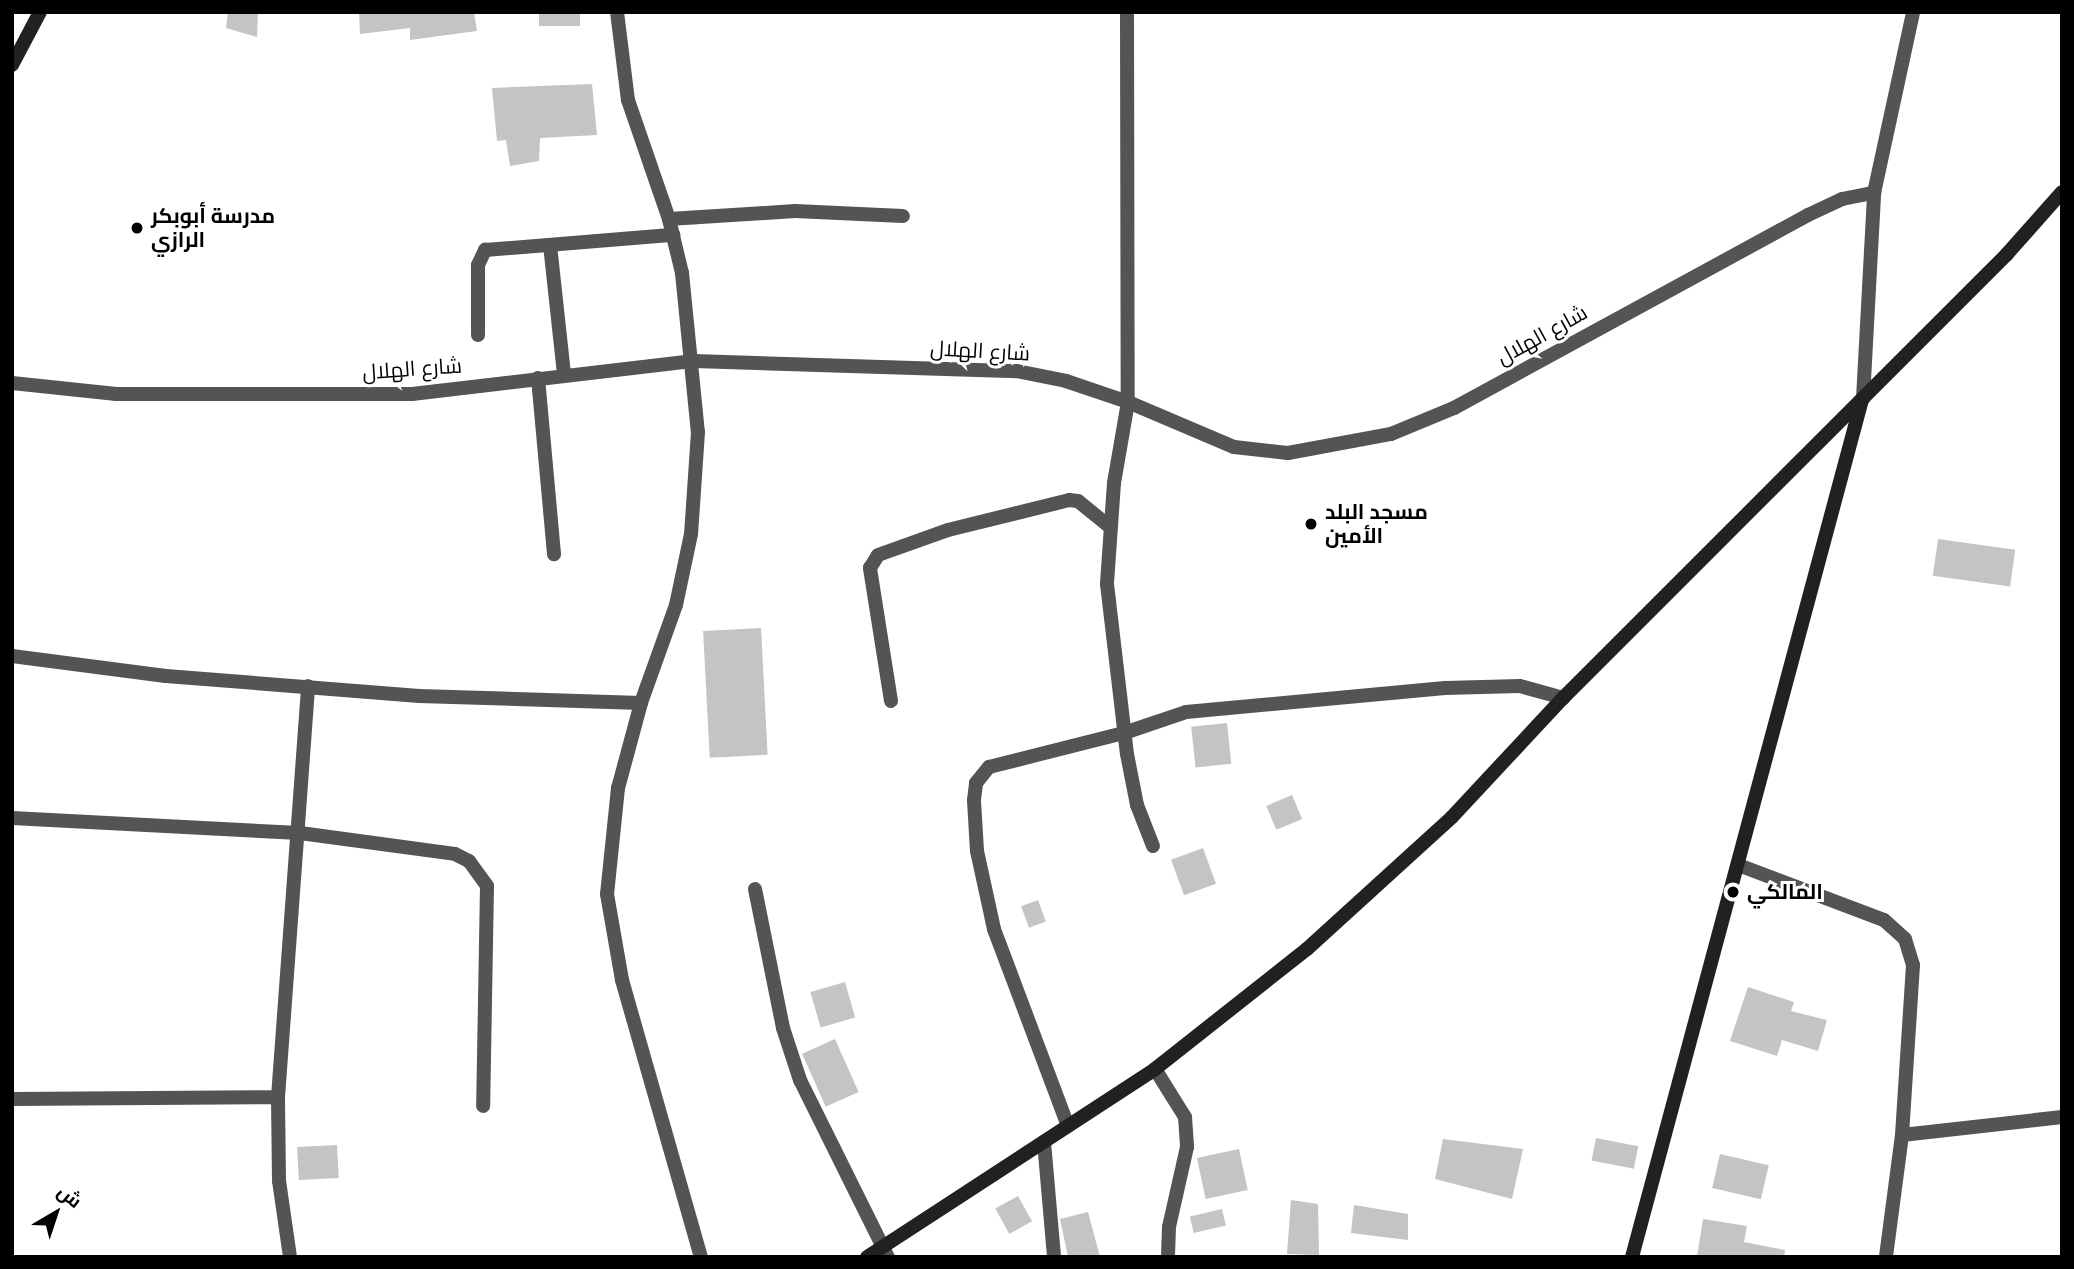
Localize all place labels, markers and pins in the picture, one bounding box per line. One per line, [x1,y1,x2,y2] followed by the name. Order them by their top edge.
[151,203,275,253] place label: مدرسة أبوبكر الرازي
[129,220,145,236] marker: مدرسة أبوبكر الرازي
[1325,499,1428,549] place label: مسجد البلد الأمين
[1303,516,1319,532] marker: مسجد البلد الأمين
[1747,879,1823,905] place label: المالكي
[1725,884,1741,900] marker: المالكي

